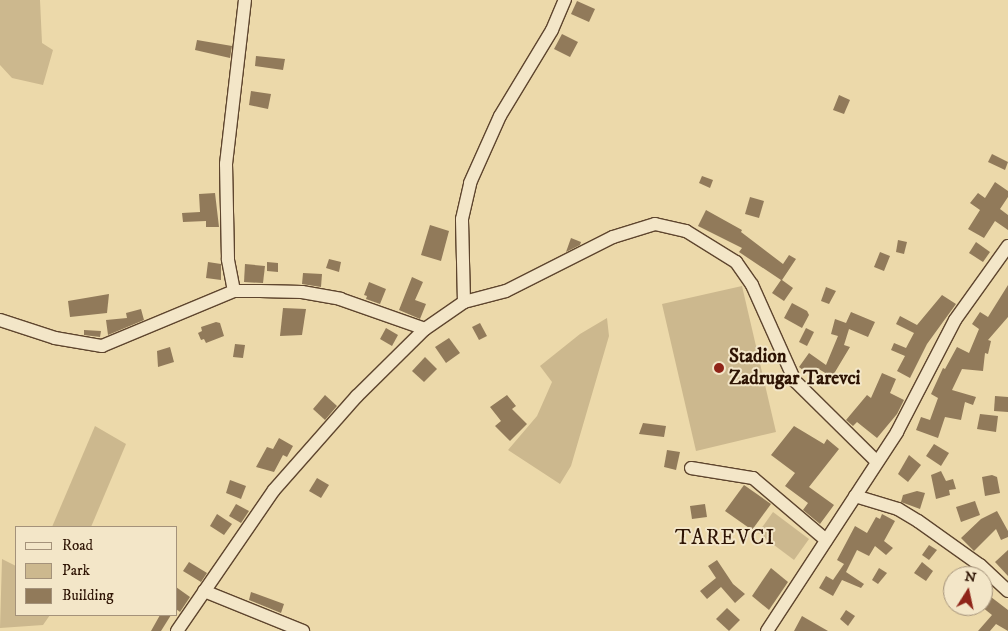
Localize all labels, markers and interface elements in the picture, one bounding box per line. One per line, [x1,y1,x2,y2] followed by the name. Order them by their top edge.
[729,346,860,390] place label: Stadion Zadrugar Tarevci
[713,362,725,374] marker: Stadion Zadrugar Tarevci
[674,525,776,551] district label: TAREVCI
[15,526,178,616] legend
[62,536,93,555] text: Road
[62,561,90,580] text: Park
[943,566,993,616] north arrow
[963,567,978,587] text: N
[62,586,114,605] text: Building

